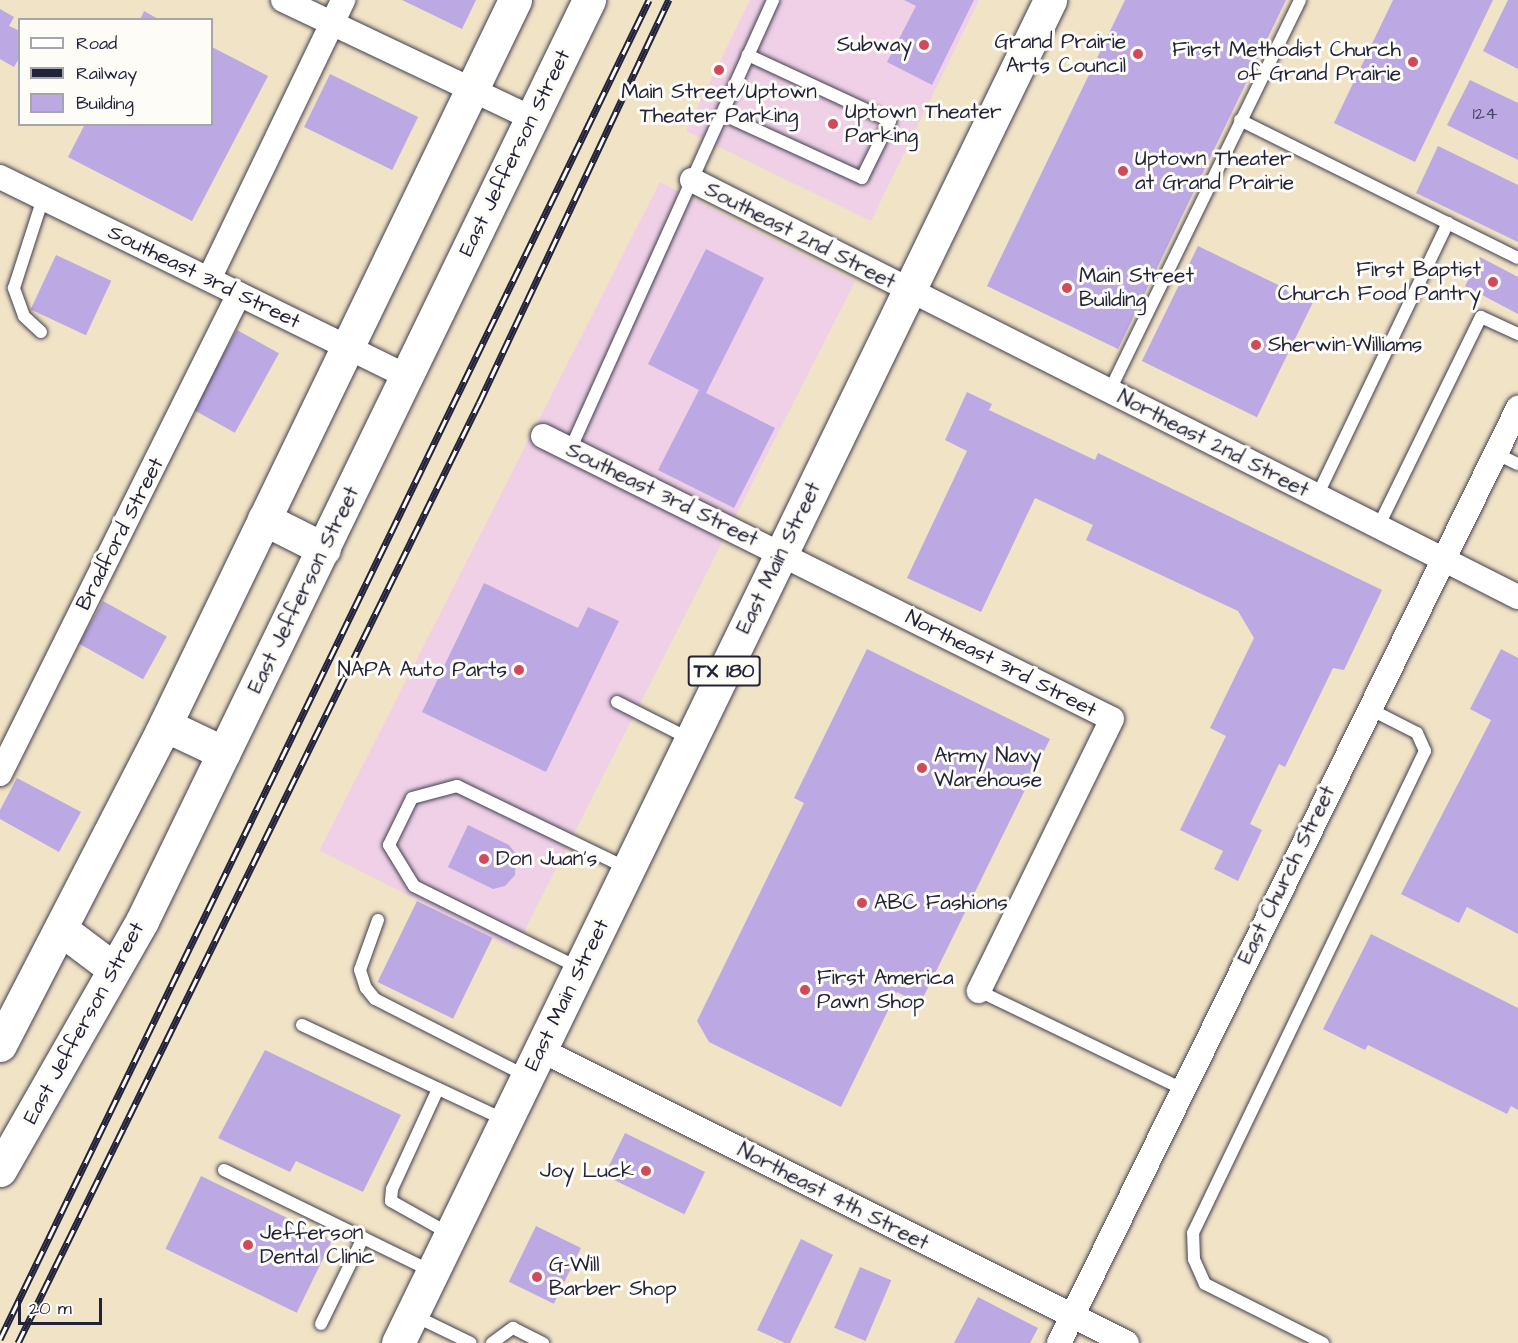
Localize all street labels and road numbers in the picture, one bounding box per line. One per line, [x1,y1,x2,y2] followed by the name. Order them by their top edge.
[454,45,576,261] street label: East Jefferson Street
[700,177,900,295] street label: Southeast 2nd Street
[104,220,304,334] street label: Southeast 3rd Street
[1113,385,1313,503] street label: Northeast 2nd Street
[562,438,762,552] street label: Southeast 3rd Street
[71,454,169,614] street label: Bradford Street
[731,478,827,638] street label: East Main Street
[243,482,365,698] street label: East Jefferson Street
[901,605,1101,723] street label: Northeast 3rd Street
[686,654,762,688] road number: TX 180
[1233,782,1341,968] street label: East Church Street
[519,915,615,1075] street label: East Main Street
[18,918,150,1128] street label: East Jefferson Street
[733,1138,933,1256] street label: Northeast 4th Street

